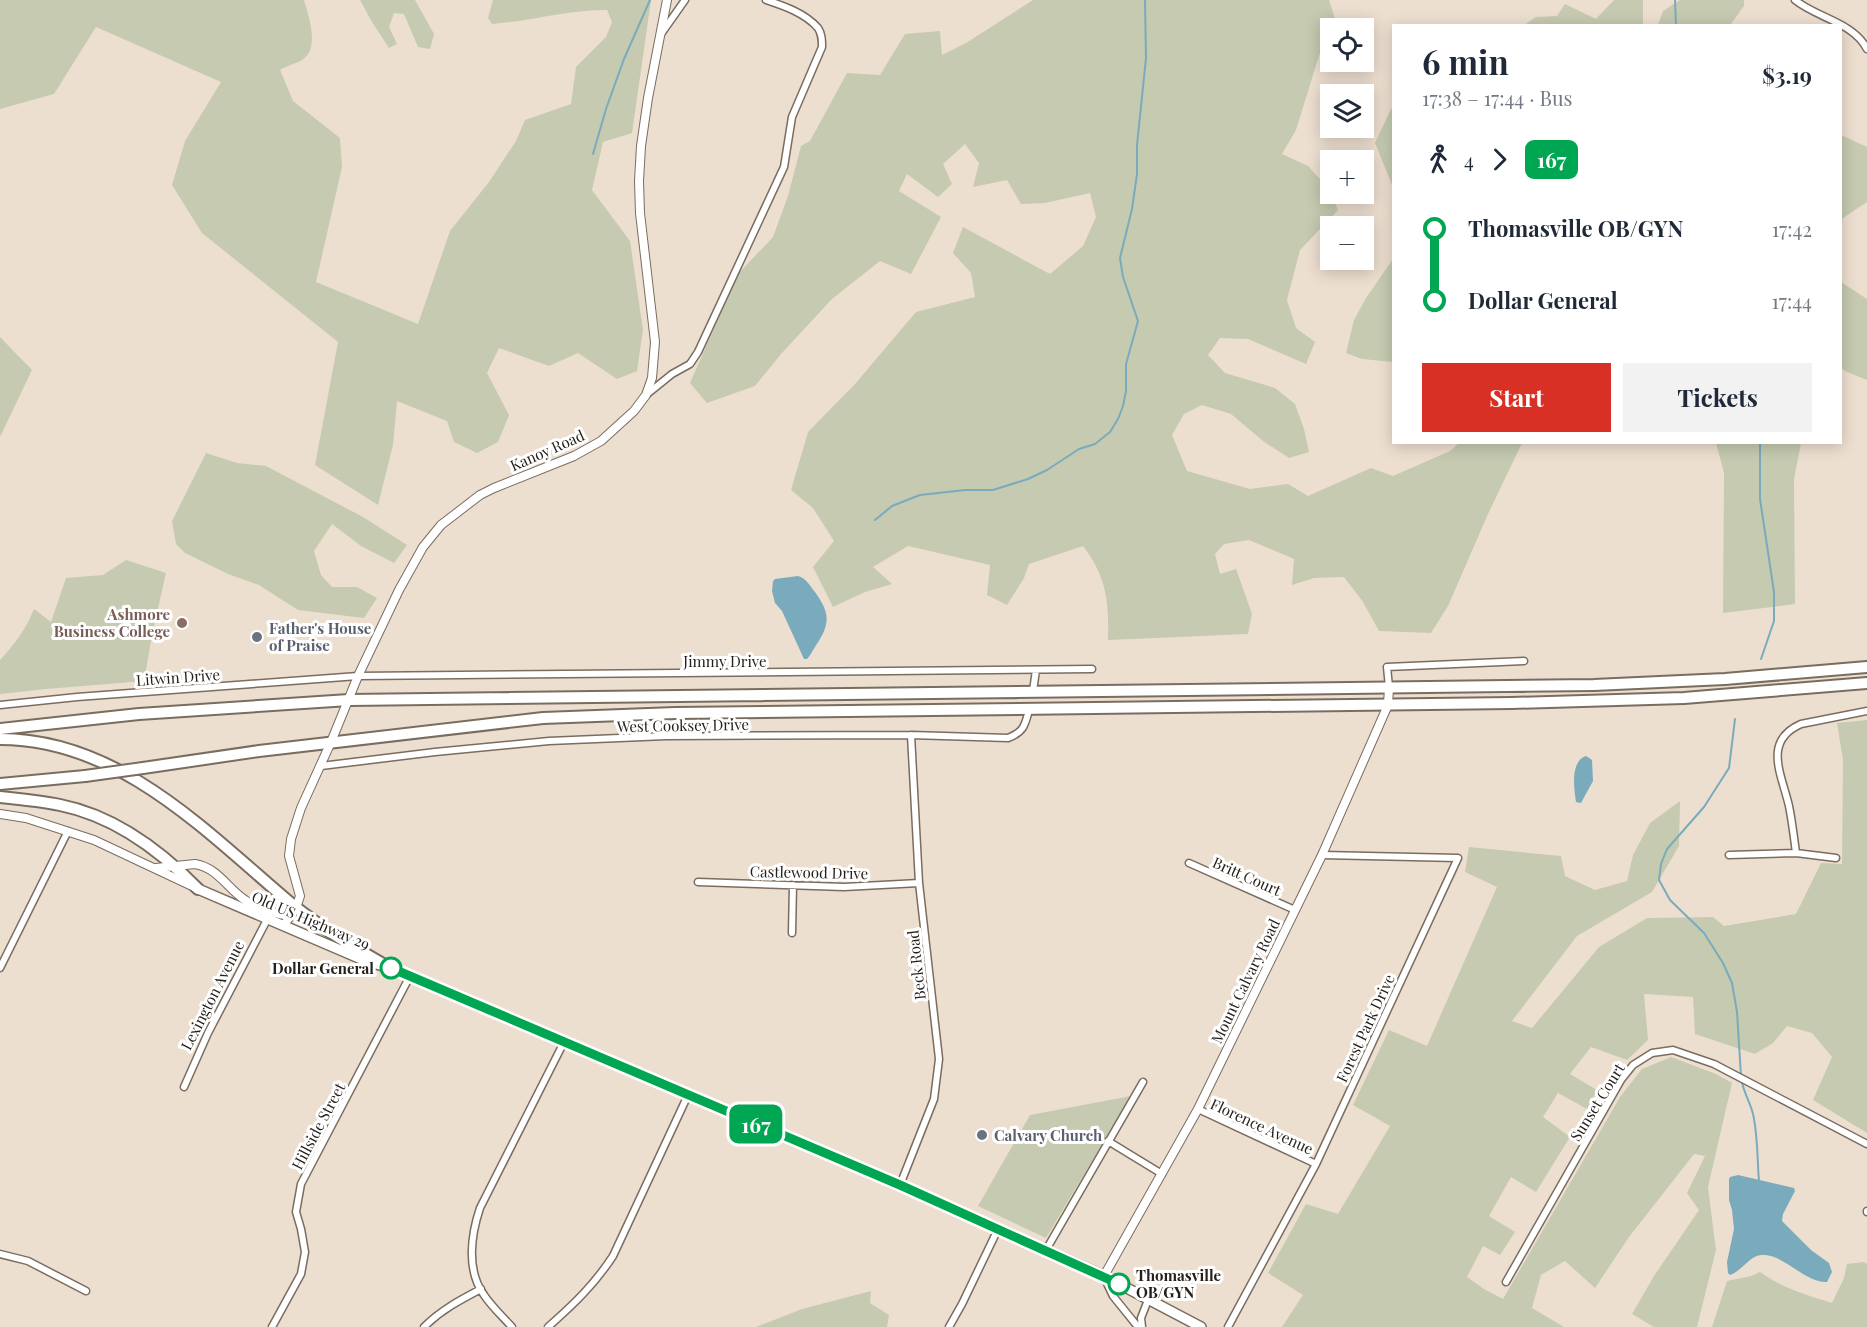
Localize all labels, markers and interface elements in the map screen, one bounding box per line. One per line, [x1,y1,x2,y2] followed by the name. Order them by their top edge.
[1320,18,1374,270] map controls
[1320,18,1374,72] button: locate
[1422,39,1509,83] text: 6 min
[1762,60,1812,90] text: $3.19
[1320,84,1374,138] button: layers
[1422,84,1573,111] text: 17:38 – 17:44 · Bus
[1422,143,1455,176] icon: walk
[1483,143,1516,176] icon: forward
[1537,145,1566,173] text: 167
[1464,146,1474,173] text: 4
[1320,150,1374,204] button: +
[1468,213,1683,243] text: Thomasville OB/GYN
[1772,215,1812,242] text: 17:42
[1320,216,1374,270] button: −
[1468,285,1618,315] text: Dollar General
[1771,287,1812,314] text: 17:44
[1422,363,1611,432] button: Start
[1623,363,1812,432] button: Tickets
[507,425,588,475] street label: Kanoy Road
[54,604,170,641] place label: Ashmore Business College
[175,616,189,630] marker: Ashmore Business College
[269,618,372,655] place label: Father's House of Praise
[250,630,264,644] marker: Father's House of Praise
[682,651,767,671] street label: Jimmy Drive
[135,664,221,690] street label: Litwin Drive
[616,714,749,736] street label: West Cooksey Drive
[1210,852,1285,900] street label: Britt Court
[750,861,868,883] street label: Castlewood Drive
[249,886,373,954] street label: Old US Highway 29
[1206,915,1284,1046] street label: Mount Calvary Road
[902,929,930,1001] street label: Beck Road
[176,937,248,1053] street label: Lexington Avenue
[380,957,402,979] marker: Dollar General
[272,958,374,978] place label: Dollar General
[1331,971,1399,1085] street label: Forest Park Drive
[1565,1059,1629,1145] street label: Sunset Court
[287,1078,350,1173] street label: Hillside Street
[1207,1093,1317,1159] street label: Florence Avenue
[722,1104,790,1144] line badge: 167
[741,1110,771,1138] text: 167
[994,1125,1102,1145] place label: Calvary Church
[975,1128,989,1142] marker: Calvary Church
[1136,1265,1221,1302] place label: Thomasville OB/GYN
[1108,1273,1130,1295] marker: Thomasville OB/GYN

